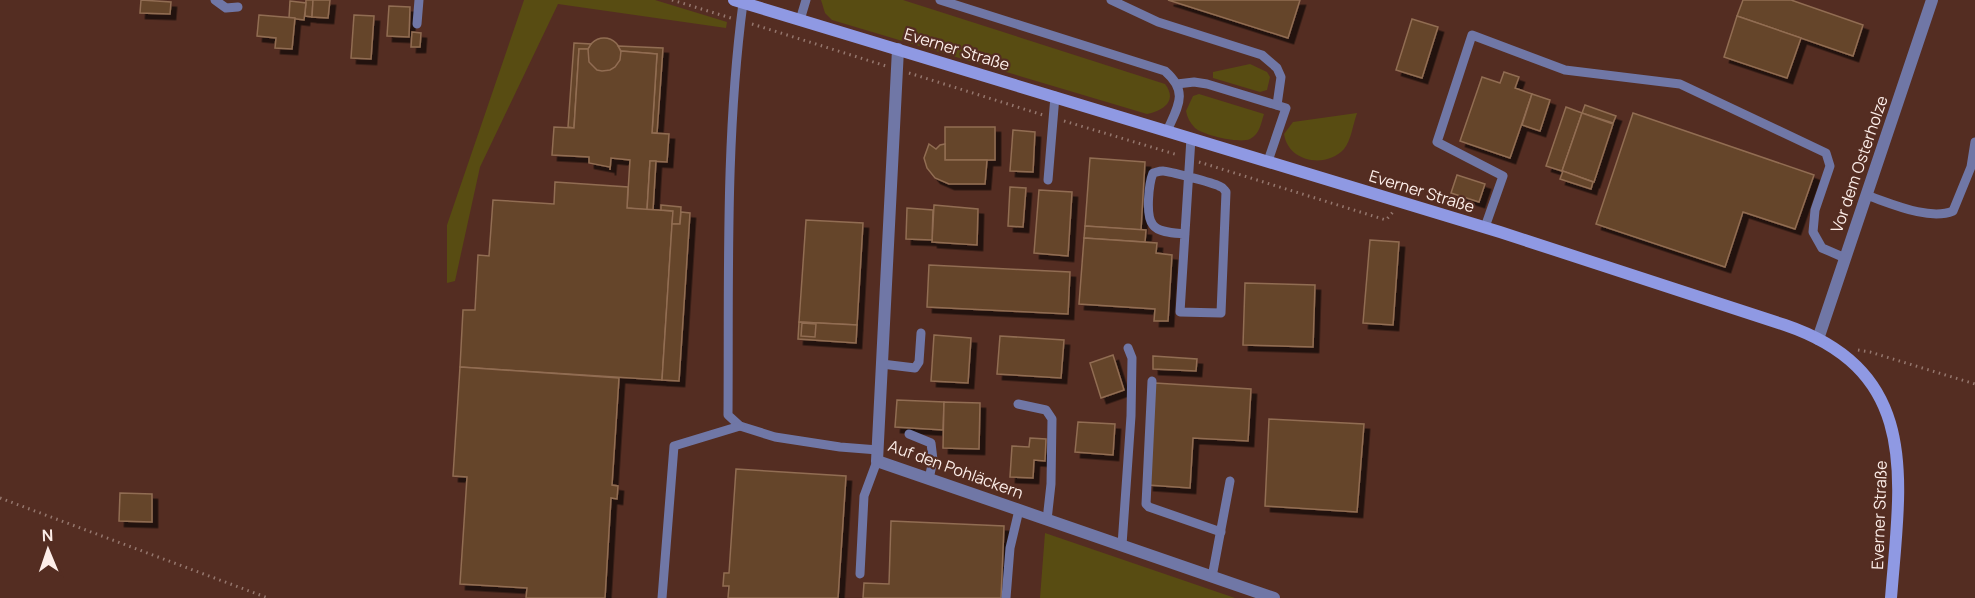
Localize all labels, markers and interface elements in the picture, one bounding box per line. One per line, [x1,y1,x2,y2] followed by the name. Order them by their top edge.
[901,22,1013,76] street label: Everner Straße
[1825,93,1893,235] street label: Vor dem Osterholze
[1366,164,1478,218] street label: Everner Straße
[885,434,1027,504] street label: Auf den Pohläckern
[1866,460,1892,570] street label: Everner Straße
[18,520,78,580] north arrow
[41,524,54,546] text: N

